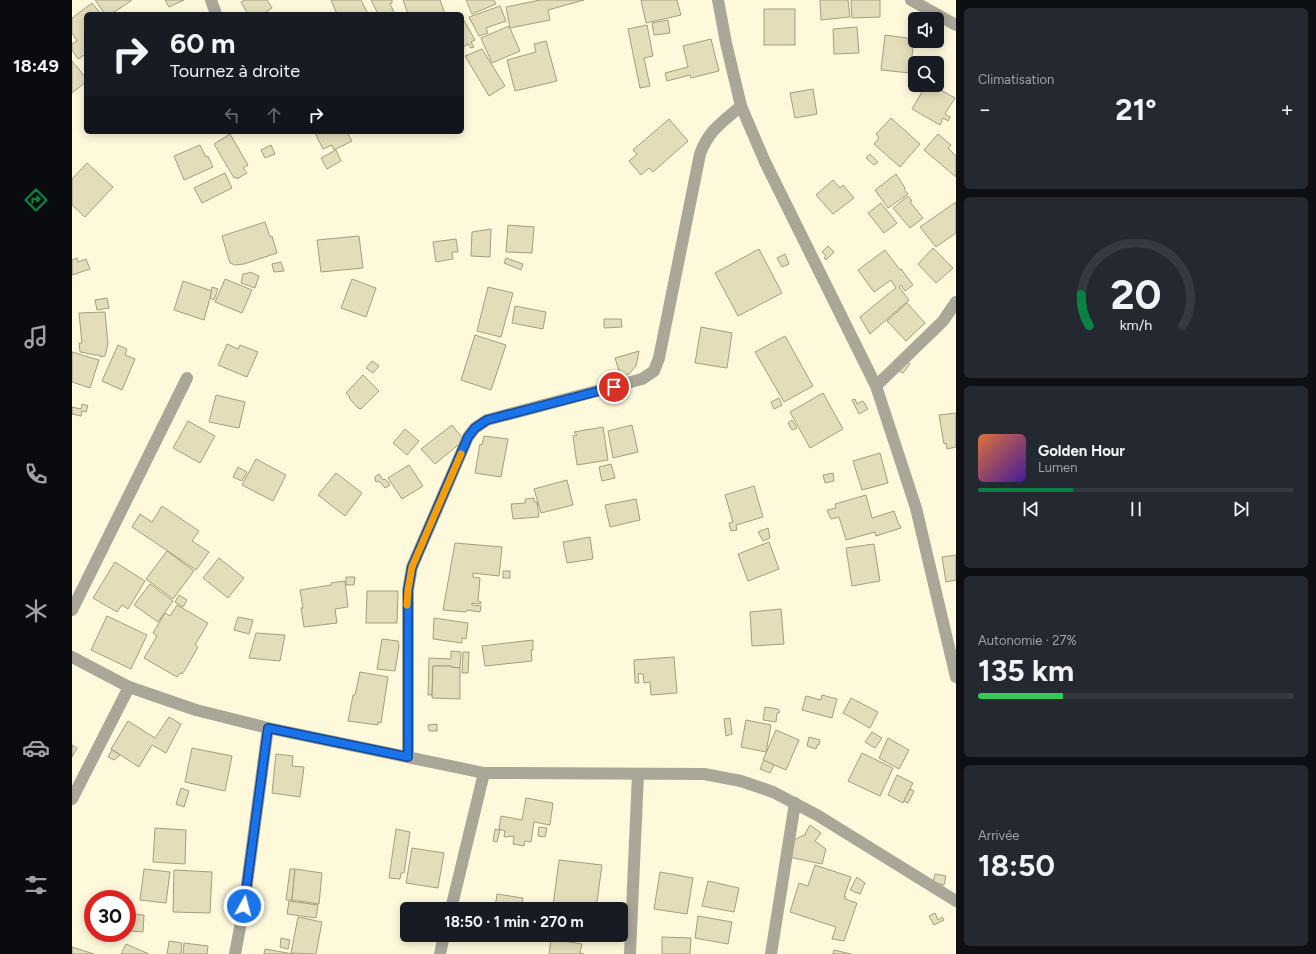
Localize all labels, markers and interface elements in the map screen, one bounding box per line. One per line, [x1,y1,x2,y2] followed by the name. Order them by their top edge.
[908,12,944,92] map controls
[908,12,944,48] button: sound
[170,26,235,60] text: 60 m
[104,28,156,80] icon: right
[13,55,59,77] text: 18:49
[908,56,944,92] button: search
[170,60,300,82] text: Tournez à droite
[978,72,1054,87] text: Climatisation
[1115,91,1157,128] text: 21°
[978,96,992,123] text: −
[1280,96,1294,123] text: +
[221,104,243,126] icon: left
[263,104,285,126] icon: ahead
[305,104,327,126] icon: right
[22,186,50,214] icon: directions
[1110,269,1162,319] text: 20
[1120,315,1152,333] text: km/h
[22,323,50,351] icon: music
[597,370,631,404] pin
[603,376,625,398] icon: arrive
[1038,442,1125,460] text: Golden Hour
[22,460,50,488] icon: phone
[1038,460,1077,475] text: Lumen
[1020,498,1042,520] icon: previous
[1125,498,1147,520] icon: pause
[1230,498,1252,520] icon: next
[22,597,50,625] icon: climate
[978,633,1077,648] text: Autonomie · 27%
[978,652,1074,689] text: 135 km
[22,734,50,762] icon: car
[978,828,1019,843] text: Arrivée
[978,847,1055,884] text: 18:50
[22,871,50,899] icon: filters
[223,885,265,927] position arrow
[84,890,136,942] speed limit sign: 30
[444,913,584,931] text: 18:50 · 1 min · 270 m

